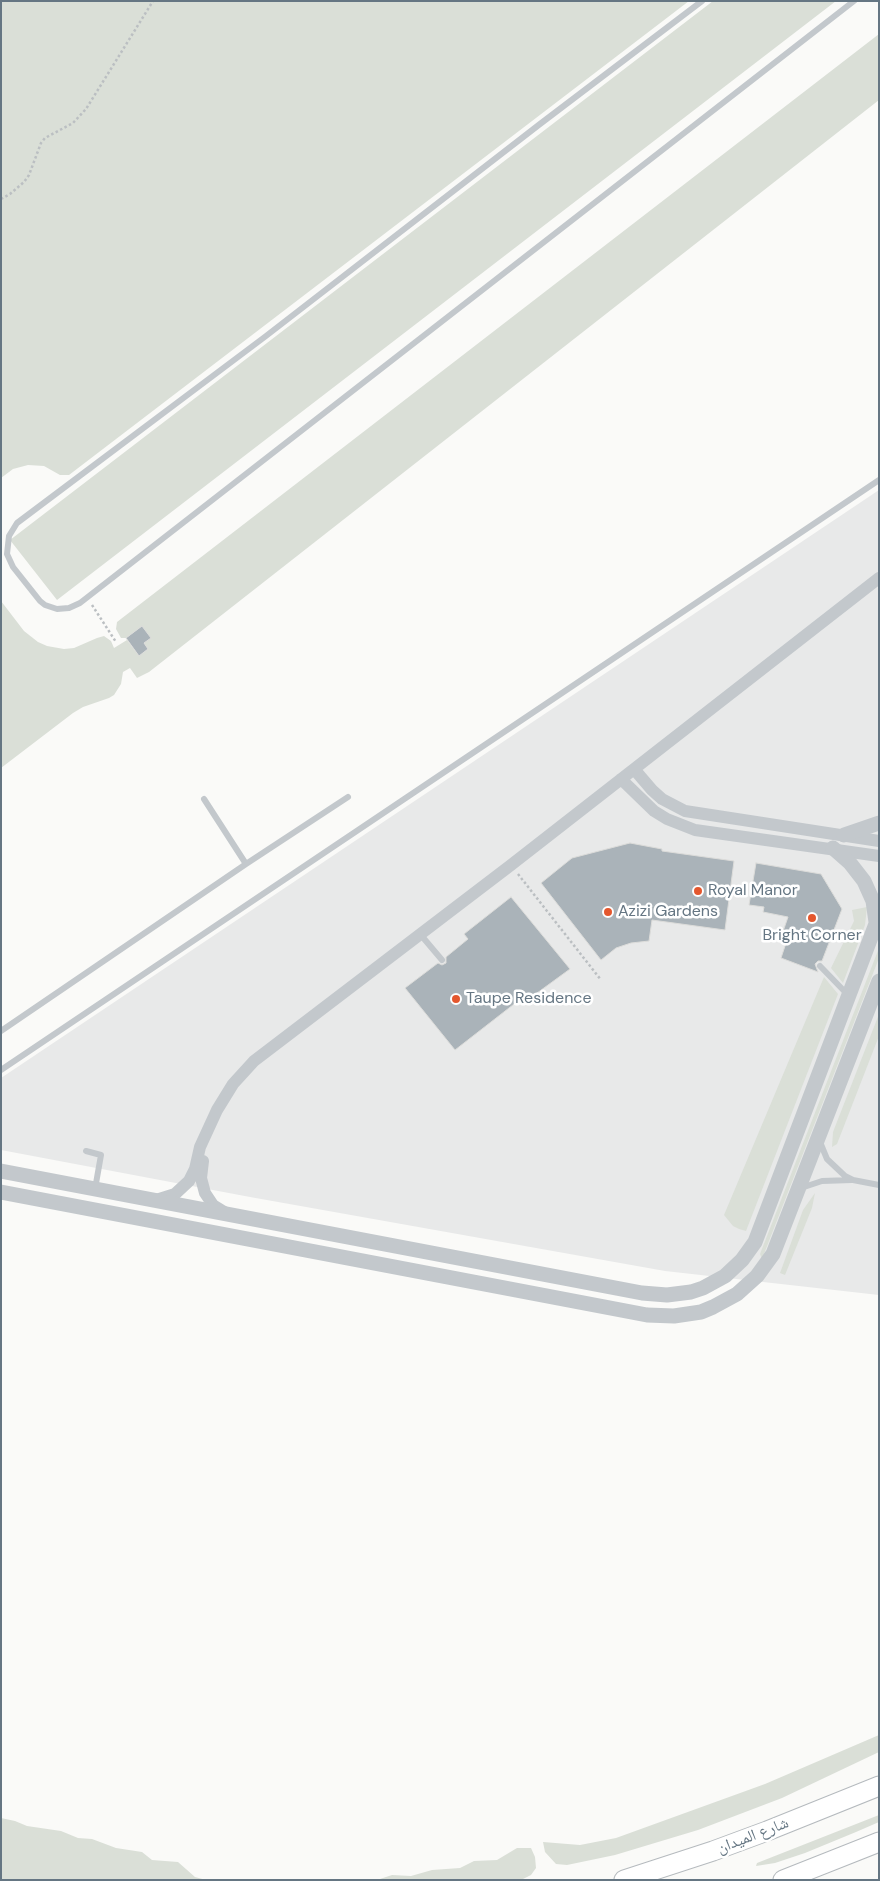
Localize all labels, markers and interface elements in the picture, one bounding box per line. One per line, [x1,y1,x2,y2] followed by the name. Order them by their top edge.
[708,881,798,901] place label: Royal Manor
[692,885,704,897] marker: Royal Manor
[618,902,718,922] place label: Azizi Gardens
[602,906,614,918] marker: Azizi Gardens
[806,912,818,924] marker: Bright Corner
[762,926,862,946] place label: Bright Corner
[466,989,592,1009] place label: Taupe Residence
[450,993,462,1005] marker: Taupe Residence
[715,1814,791,1858] street label: شارع الميدان

